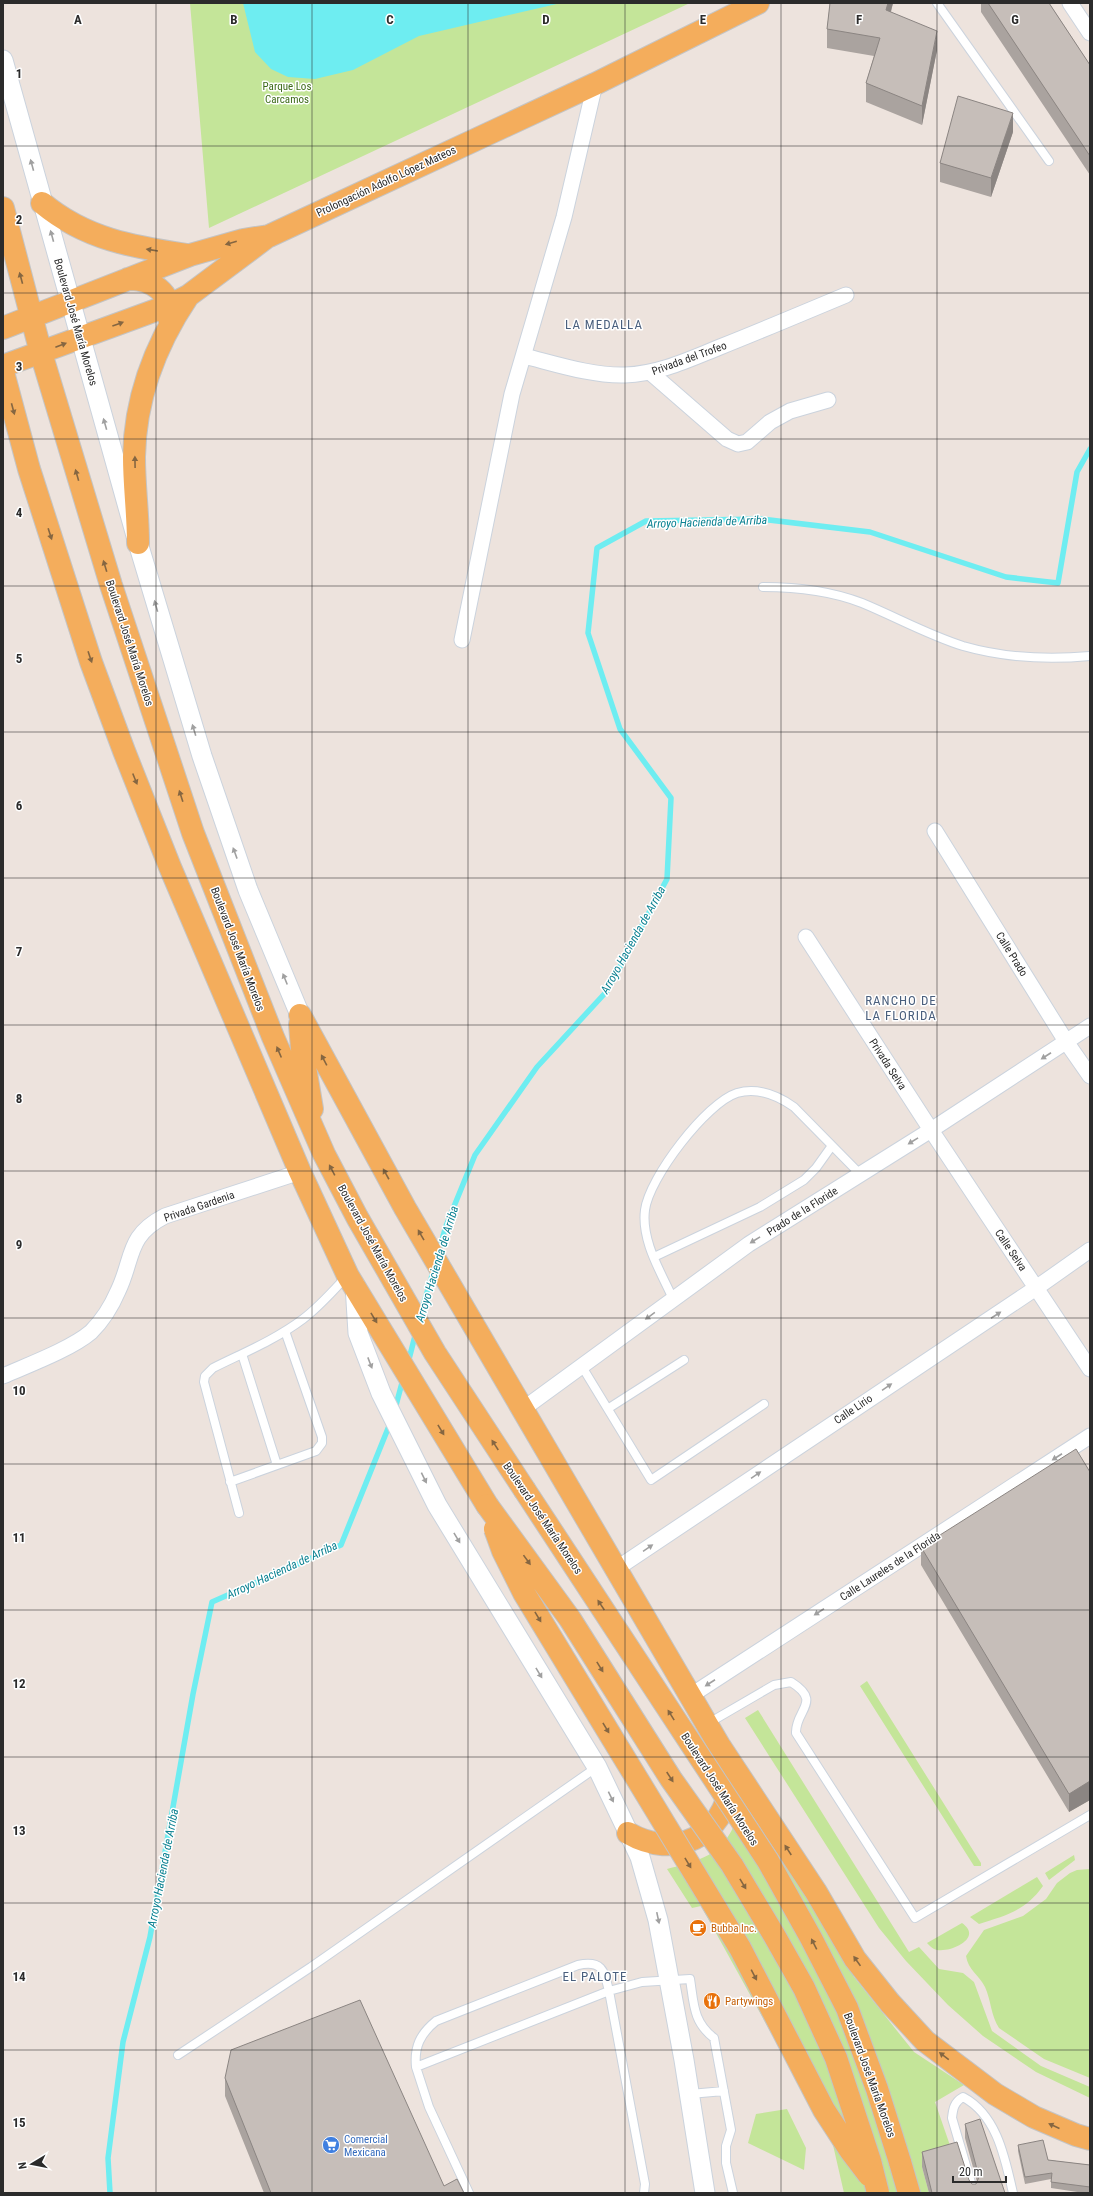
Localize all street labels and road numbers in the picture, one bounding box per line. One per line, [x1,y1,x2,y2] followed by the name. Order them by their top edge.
[314,143,458,220] street label: Prolongación Adolfo López Mateos
[51,257,100,387] street label: Boulevard José María Morelos
[650,339,729,378] street label: Privada del Trofeo
[103,579,156,708] street label: Boulevard José María Morelos
[208,885,267,1013] street label: Boulevard José María Morelos
[993,930,1031,979] street label: Calle Prado
[866,1036,909,1092] street label: Privada Selva
[335,1182,410,1304] street label: Boulevard José María Morelos
[764,1184,840,1238] street label: Prado de la Floride
[162,1188,236,1225] street label: Privada Gardenia
[992,1227,1029,1274] street label: Calle Selva
[832,1392,875,1427] street label: Calle Lirio
[500,1460,585,1577] street label: Boulevard José María Morelos
[838,1529,943,1604] street label: Calle Laureles de la Florida
[678,1730,761,1848] street label: Boulevard José María Morelos
[841,2011,898,2139] street label: Boulevard José María Morelos

